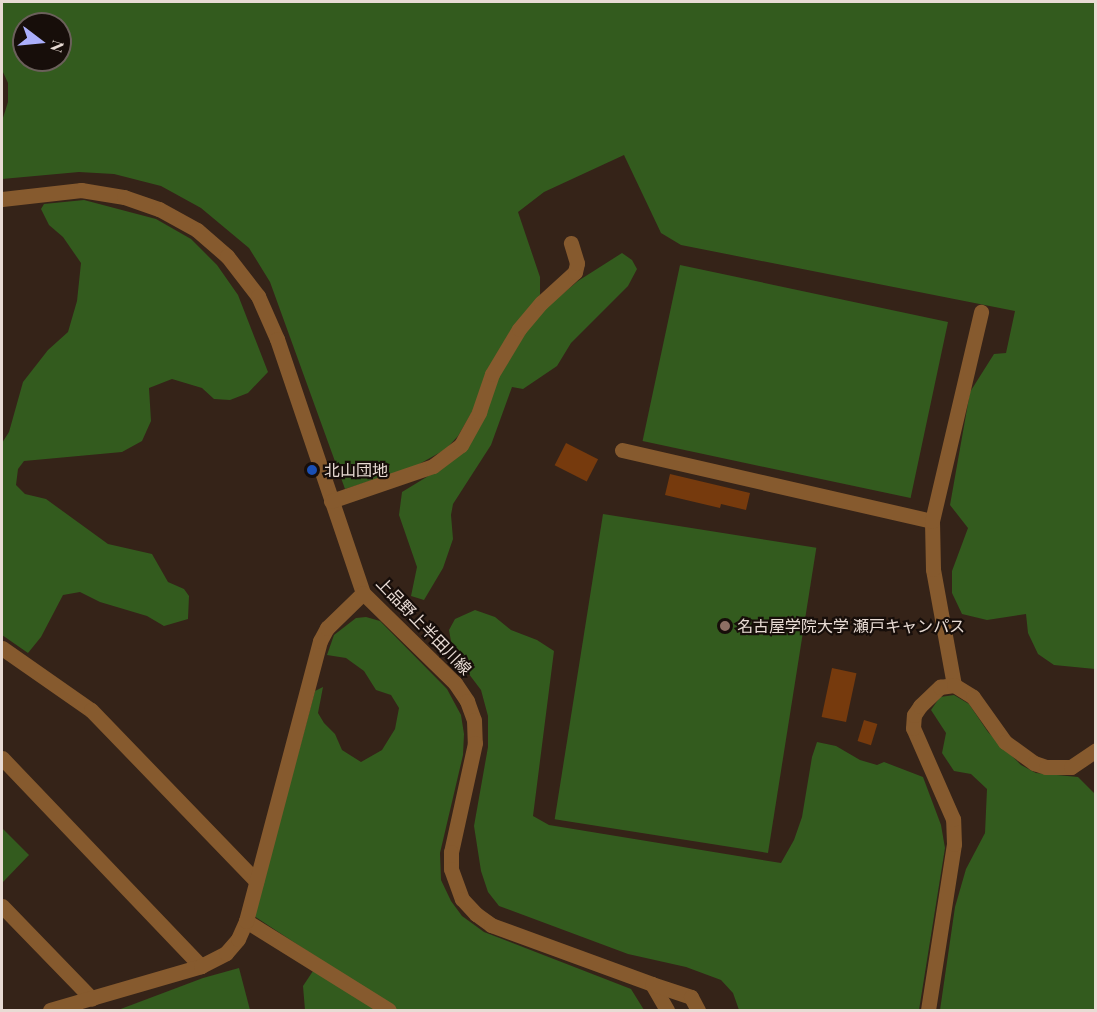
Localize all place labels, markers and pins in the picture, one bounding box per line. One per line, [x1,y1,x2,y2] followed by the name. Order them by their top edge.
[324,460,388,480] place label: 北山団地
[305,463,319,477] marker: 北山団地
[737,616,965,636] place label: 名古屋学院大学 瀬戸キャンパス
[718,619,732,633] marker: 名古屋学院大学 瀬戸キャンパス

